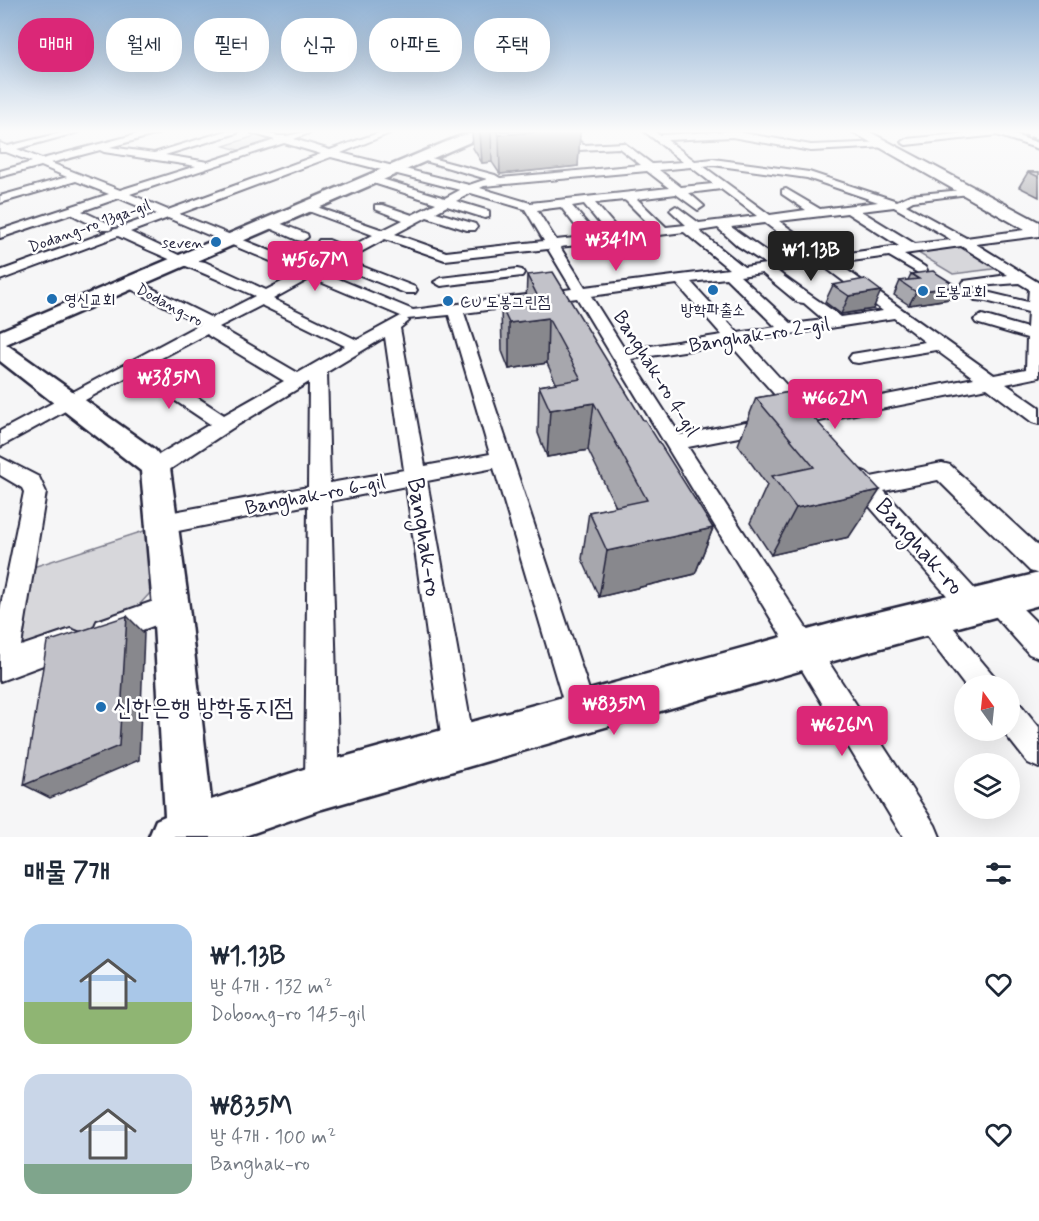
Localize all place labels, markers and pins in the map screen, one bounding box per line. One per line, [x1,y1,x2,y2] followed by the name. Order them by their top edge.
[574,221,658,272] pin: ₩341M
[762,231,860,282] pin: ₩1.13B
[162,233,204,254] place label: seven
[209,235,223,249] marker: seven
[273,241,357,292] pin: ₩567M
[935,282,987,303] place label: 도봉교회
[706,283,720,297] marker: 방학파출소
[916,284,930,298] marker: 도봉교회
[64,290,116,311] place label: 영신교회
[45,292,59,306] marker: 영신교회
[460,292,551,313] place label: CU 도봉그린점
[441,294,455,308] marker: CU 도봉그린점
[681,300,745,321] place label: 방학파출소
[127,359,211,410] pin: ₩385M
[793,379,877,430] pin: ₩662M
[572,685,656,736] pin: ₩835M
[113,693,293,724] place label: 신한은행 방학동지점
[94,700,108,714] marker: 신한은행 방학동지점
[800,706,884,757] pin: ₩626M

